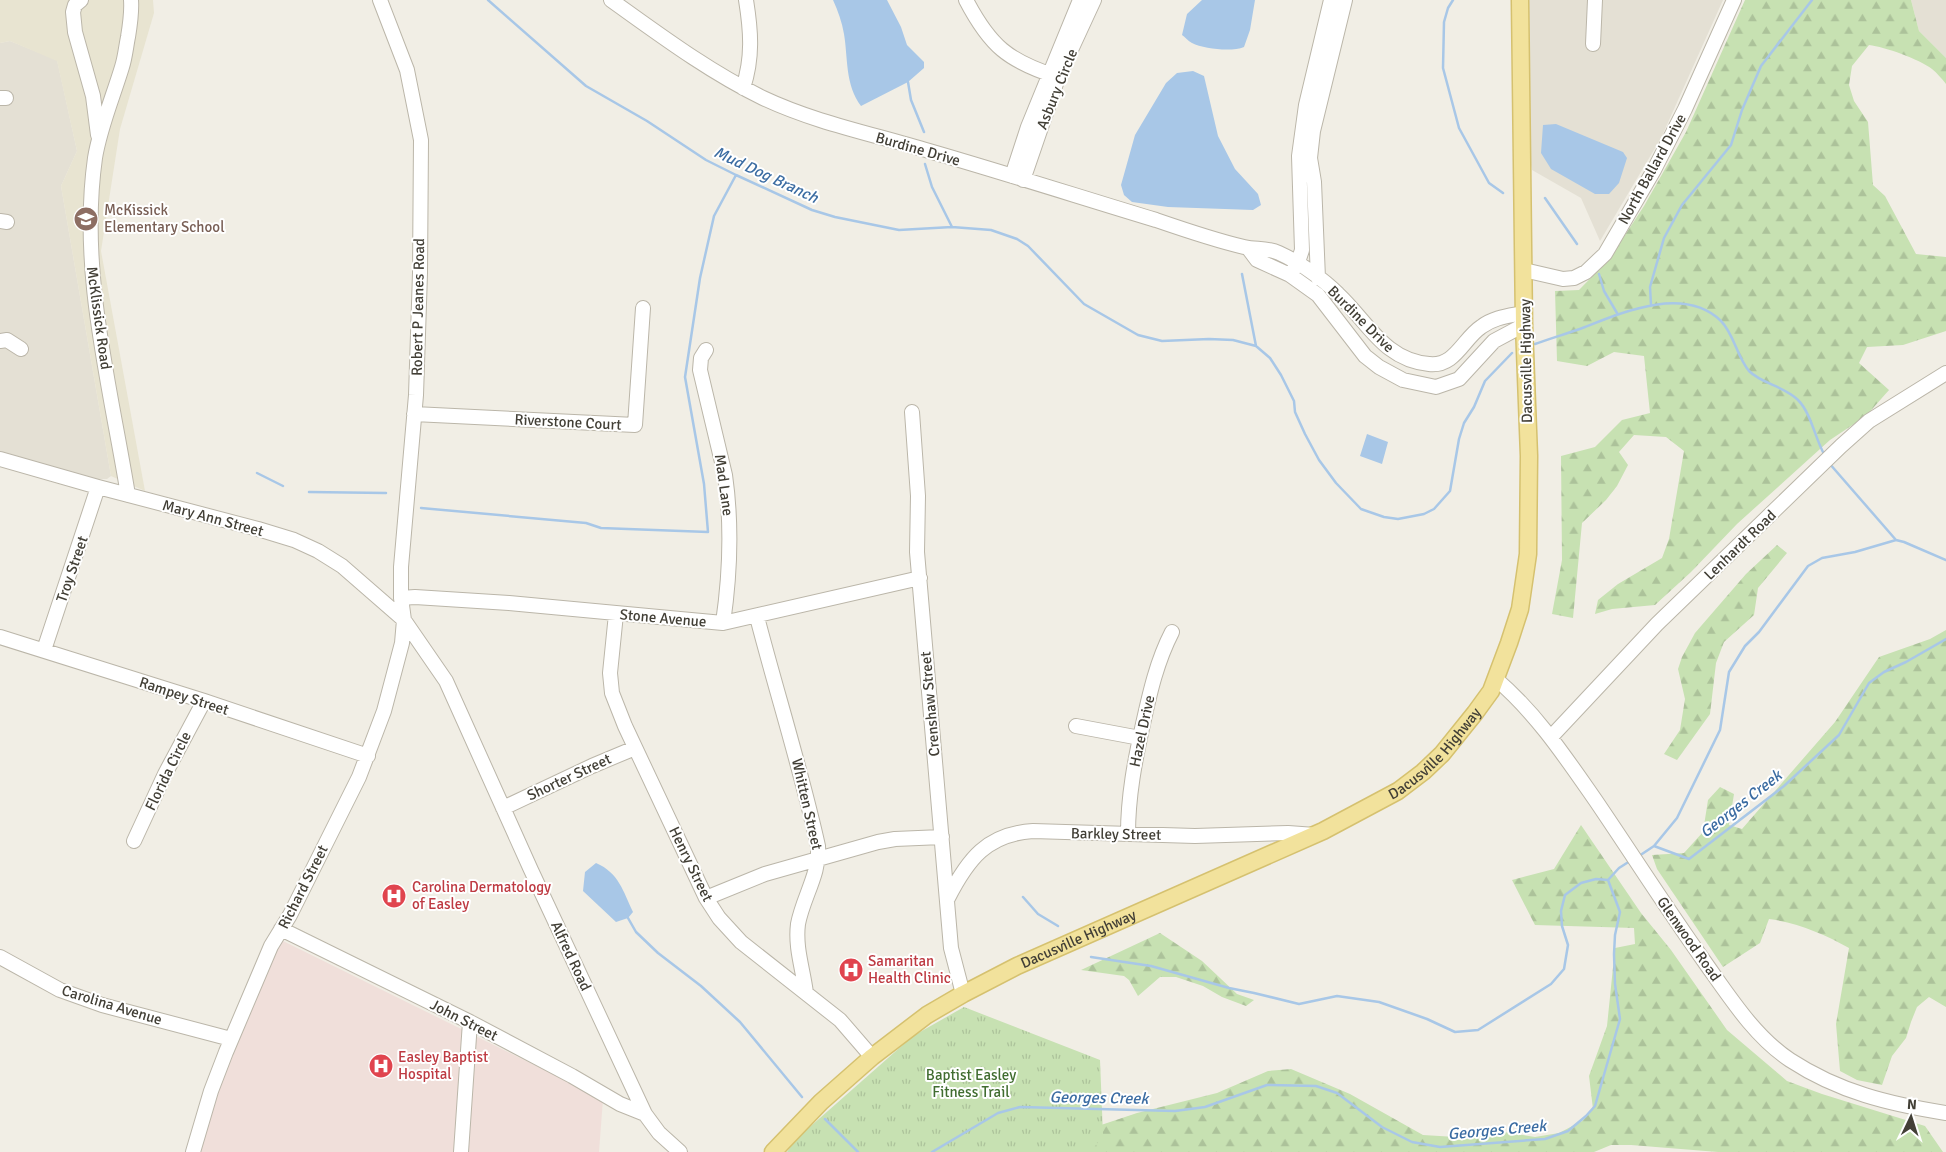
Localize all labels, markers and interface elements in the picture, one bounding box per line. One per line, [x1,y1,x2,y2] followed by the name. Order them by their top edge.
[1033,46,1081,132] street label: Asbury Circle
[1614,111,1690,227] street label: North Ballard Drive
[874,128,962,170] street label: Burdine Drive
[711,142,822,208] water label: Mud Dog Branch
[104,201,225,236] place label: McKissick Elementary School
[73,206,99,232] school or university icon: McKissick Elementary School
[408,238,428,376] street label: Robert P Jeanes Road
[83,265,115,371] street label: McKlissick Road
[1324,282,1398,356] street label: Burdine Drive
[1516,299,1536,423] street label: Dacusville Highway
[514,410,622,434] street label: Riverstone Court
[711,453,737,517] street label: Mad Lane
[161,496,265,540] street label: Mary Ann Street
[1700,506,1780,584] street label: Lenhardt Road
[52,534,92,604] street label: Troy Street
[619,605,707,631] street label: Stone Avenue
[916,651,944,757] street label: Crenshaw Street
[137,673,231,719] street label: Rampey Street
[1126,693,1158,769] street label: Hazel Drive
[1385,704,1485,803] street label: Dacusville Highway
[141,729,195,813] street label: Florida Circle
[524,750,614,804] street label: Shorter Street
[788,756,826,852] street label: Whitten Street
[1696,765,1788,842] water label: Georges Creek
[665,824,717,904] street label: Henry Street
[1071,824,1161,844] street label: Barkley Street
[274,842,332,932] street label: Richard Street
[412,878,551,913] place label: Carolina Dermatology of Easley
[381,883,407,909] hospital icon: Carolina Dermatology of Easley
[1653,893,1725,985] street label: Glenwood Road
[1018,906,1139,972] street label: Dacusville Highway
[547,918,595,994] street label: Alfred Road
[868,952,951,987] place label: Samaritan Health Clinic
[838,957,864,983] hospital icon: Samaritan Health Clinic
[60,981,164,1029] street label: Carolina Avenue
[427,995,501,1045] street label: John Street
[398,1048,488,1083] place label: Easley Baptist Hospital
[368,1053,394,1079] hospital icon: Easley Baptist Hospital
[926,1066,1016,1101] park label: Baptist Easley Fitness Trail
[1050,1087,1150,1109] water label: Georges Creek
[1886,1092,1936,1142] north arrow
[1906,1096,1917,1113] text: N
[1447,1116,1549,1144] water label: Georges Creek

